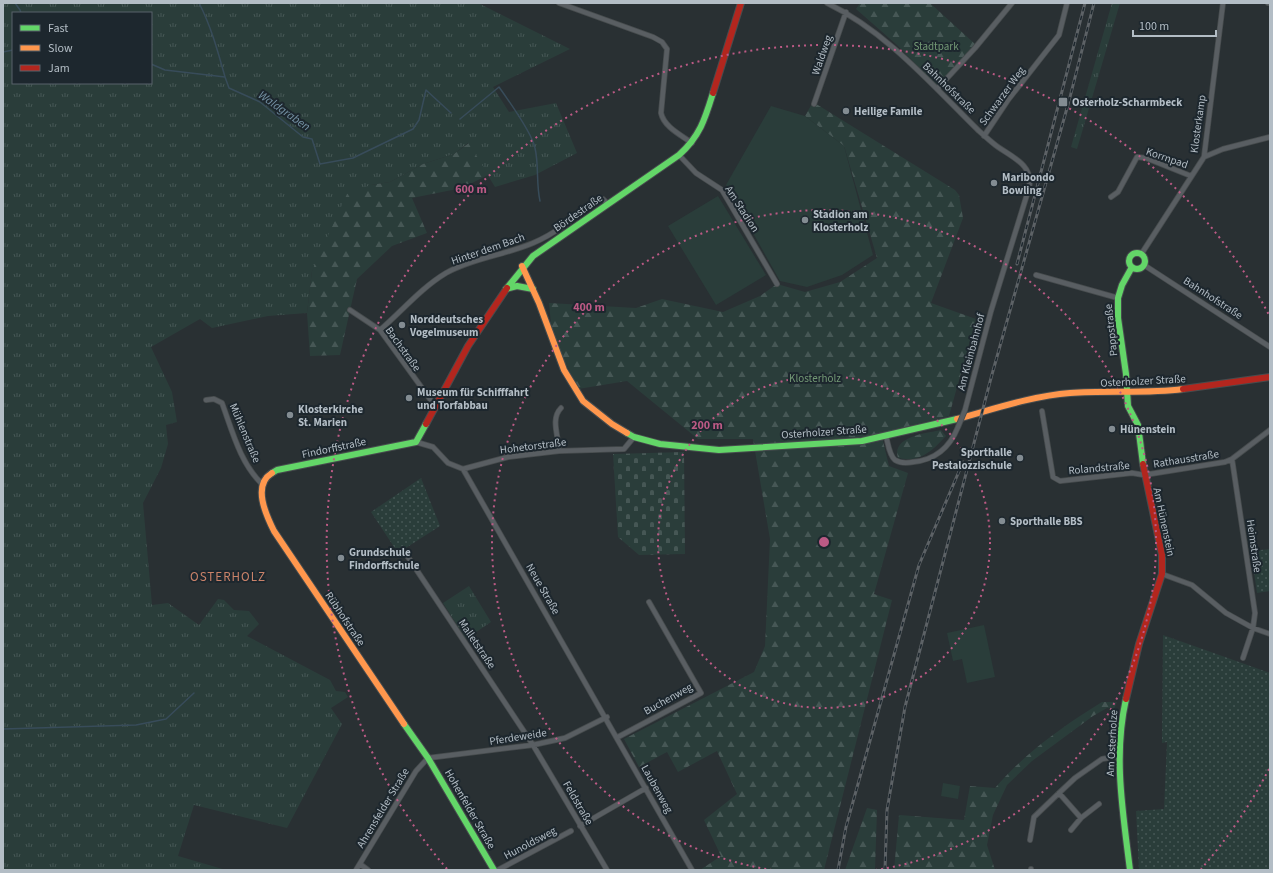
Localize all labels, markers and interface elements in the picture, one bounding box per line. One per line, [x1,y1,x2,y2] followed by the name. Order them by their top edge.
[12,12,152,84] legend
[1133,12,1216,38] scale bar
[1139,18,1169,35] text: 100 m
[48,20,68,37] text: Fast
[808,32,836,77] street label: Waldweg
[913,39,959,54] park label: Stadtpark
[48,40,73,57] text: Slow
[919,59,979,117] street label: Bahnhofstraße
[48,60,70,77] text: Jam
[975,63,1029,129] street label: Schwarzer Weg
[255,87,313,135] water label: Waldgraben
[1187,94,1209,154] street label: Klosterkamp
[1072,95,1182,110] place label: Osterholz-Scharmbeck
[1057,96,1069,108] marker: Osterholz-Scharmbeck
[854,104,923,119] place label: Heilige Famile
[841,106,851,116] marker: Heilige Famile
[1144,144,1190,172] street label: Korrnpad
[1002,170,1055,198] place label: Maribondo Bowling
[989,178,999,188] marker: Maribondo Bowling
[455,181,487,198] text: 600 m
[721,183,763,235] street label: Am Stadion
[550,190,606,235] street label: Bördestraße
[813,207,868,235] place label: Stadion am Klosterholz
[800,215,810,225] marker: Stadion am Klosterholz
[449,229,527,269] street label: Hinter dem Bach
[1180,273,1246,323] street label: Bahnhofstraße
[573,299,605,316] text: 400 m
[1101,303,1121,357] street label: Pappstraße
[953,311,989,392] street label: Am Kleinbahnhof
[409,312,483,340] place label: Norddeutsches Vogelmuseum
[397,320,407,330] marker: Norddeutsches Vogelmuseum
[382,324,425,375] street label: Bachstraße
[789,371,841,386] park label: Klosterholz
[1100,371,1187,391] street label: Osterholzer Straße
[417,385,529,413] place label: Museum für Schifffahrt und Torfabbau
[404,393,414,403] marker: Museum für Schifffahrt und Torfabbau
[226,401,264,466] street label: Mühlenstraße
[298,402,363,430] place label: Klosterkirche St. Marien
[285,410,295,420] marker: Klosterkirche St. Marien
[691,417,723,434] text: 200 m
[781,421,868,442] street label: Osterholzer Straße
[1120,422,1176,437] place label: Hünenstein
[1107,424,1117,434] marker: Hünenstein
[300,434,368,462] street label: Findorffstraße
[499,434,568,458] street label: Hohetorstraße
[932,445,1012,473] place label: Sporthalle Pestalozzischule
[1152,446,1221,472] street label: Rathausstraße
[1015,453,1025,463] marker: Sporthalle Pestalozzischule
[1068,458,1131,478] street label: Rolandstraße
[1149,486,1179,558] street label: Am Hünenstein
[1010,514,1083,529] place label: Sporthalle BBS
[997,516,1007,526] marker: Sporthalle BBS
[1243,518,1265,574] street label: Heimstraße
[817,535,831,549] centre of rings
[349,545,420,573] place label: Grundschule Findorffschule
[336,553,346,563] marker: Grundschule Findorffschule
[522,561,564,618] street label: Neue Straße
[190,568,266,586] district label: OSTERHOLZ
[321,589,369,650] street label: Rübhofstraße
[455,616,499,672] street label: Malletstraße
[641,679,696,719] street label: Buchenweg
[1103,709,1121,777] street label: Am Osterholze
[488,725,548,749] street label: Pferdeweide
[638,762,677,816] street label: Laubenweg
[353,765,413,851] street label: Ahrensfelder Straße
[441,766,499,852] street label: Hohenfelder Straße
[559,778,597,828] street label: Feldstraße
[501,823,559,863] street label: Hunoldsweg

